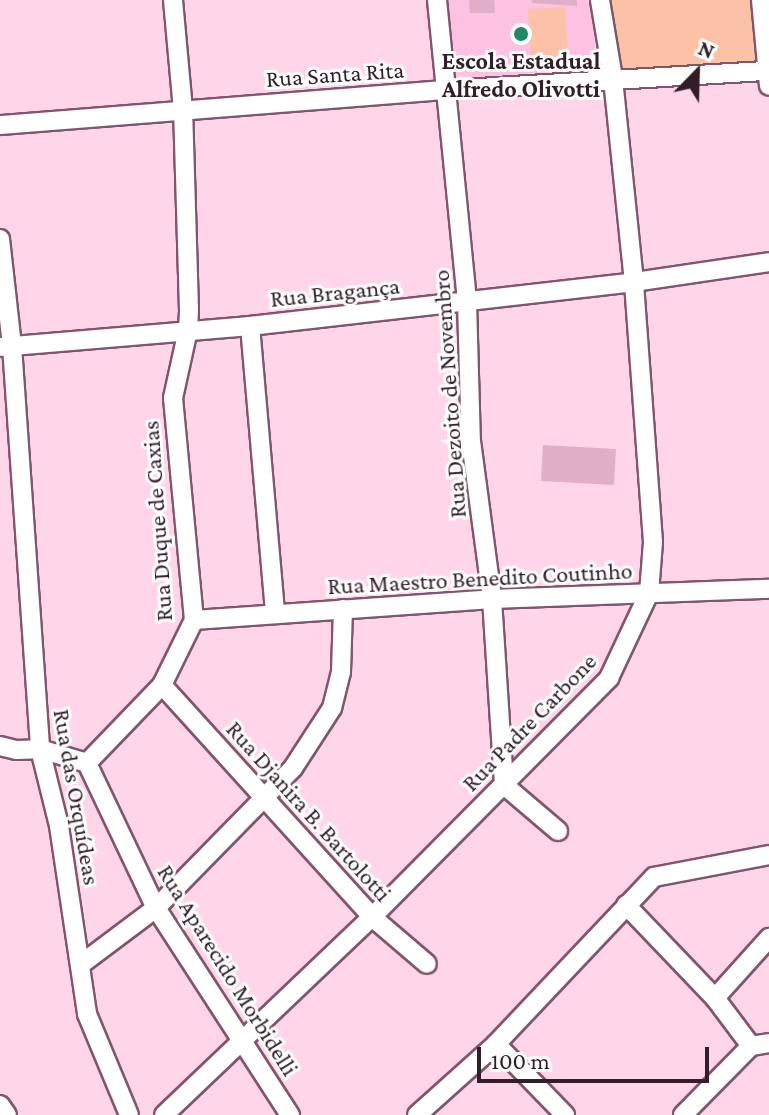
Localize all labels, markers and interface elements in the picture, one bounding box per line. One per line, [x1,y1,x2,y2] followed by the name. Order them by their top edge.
[512,25,530,43] marker: Escola Estadual Alfredo Olivotti
[657,32,737,112] north arrow
[695,35,718,64] text: N
[442,47,600,103] place label: Escola Estadual Alfredo Olivotti
[265,55,405,93] street label: Rua Santa Rita
[426,269,472,519] street label: Rua Dezoito de Novembro
[269,271,401,313] street label: Rua Bragança
[136,420,178,622] street label: Rua Duque de Caxias
[327,556,633,600] street label: Rua Maestro Benedito Coutinho
[456,647,602,797] street label: Rua Padre Carbone
[47,707,107,887] street label: Rua das Orquídeas
[220,715,398,907] street label: Rua Djanira B. Bartolotti
[151,859,305,1081] street label: Rua Aparecido Morbidelli
[481,1031,713,1081] scale bar
[491,1047,550,1074] text: 100 m

